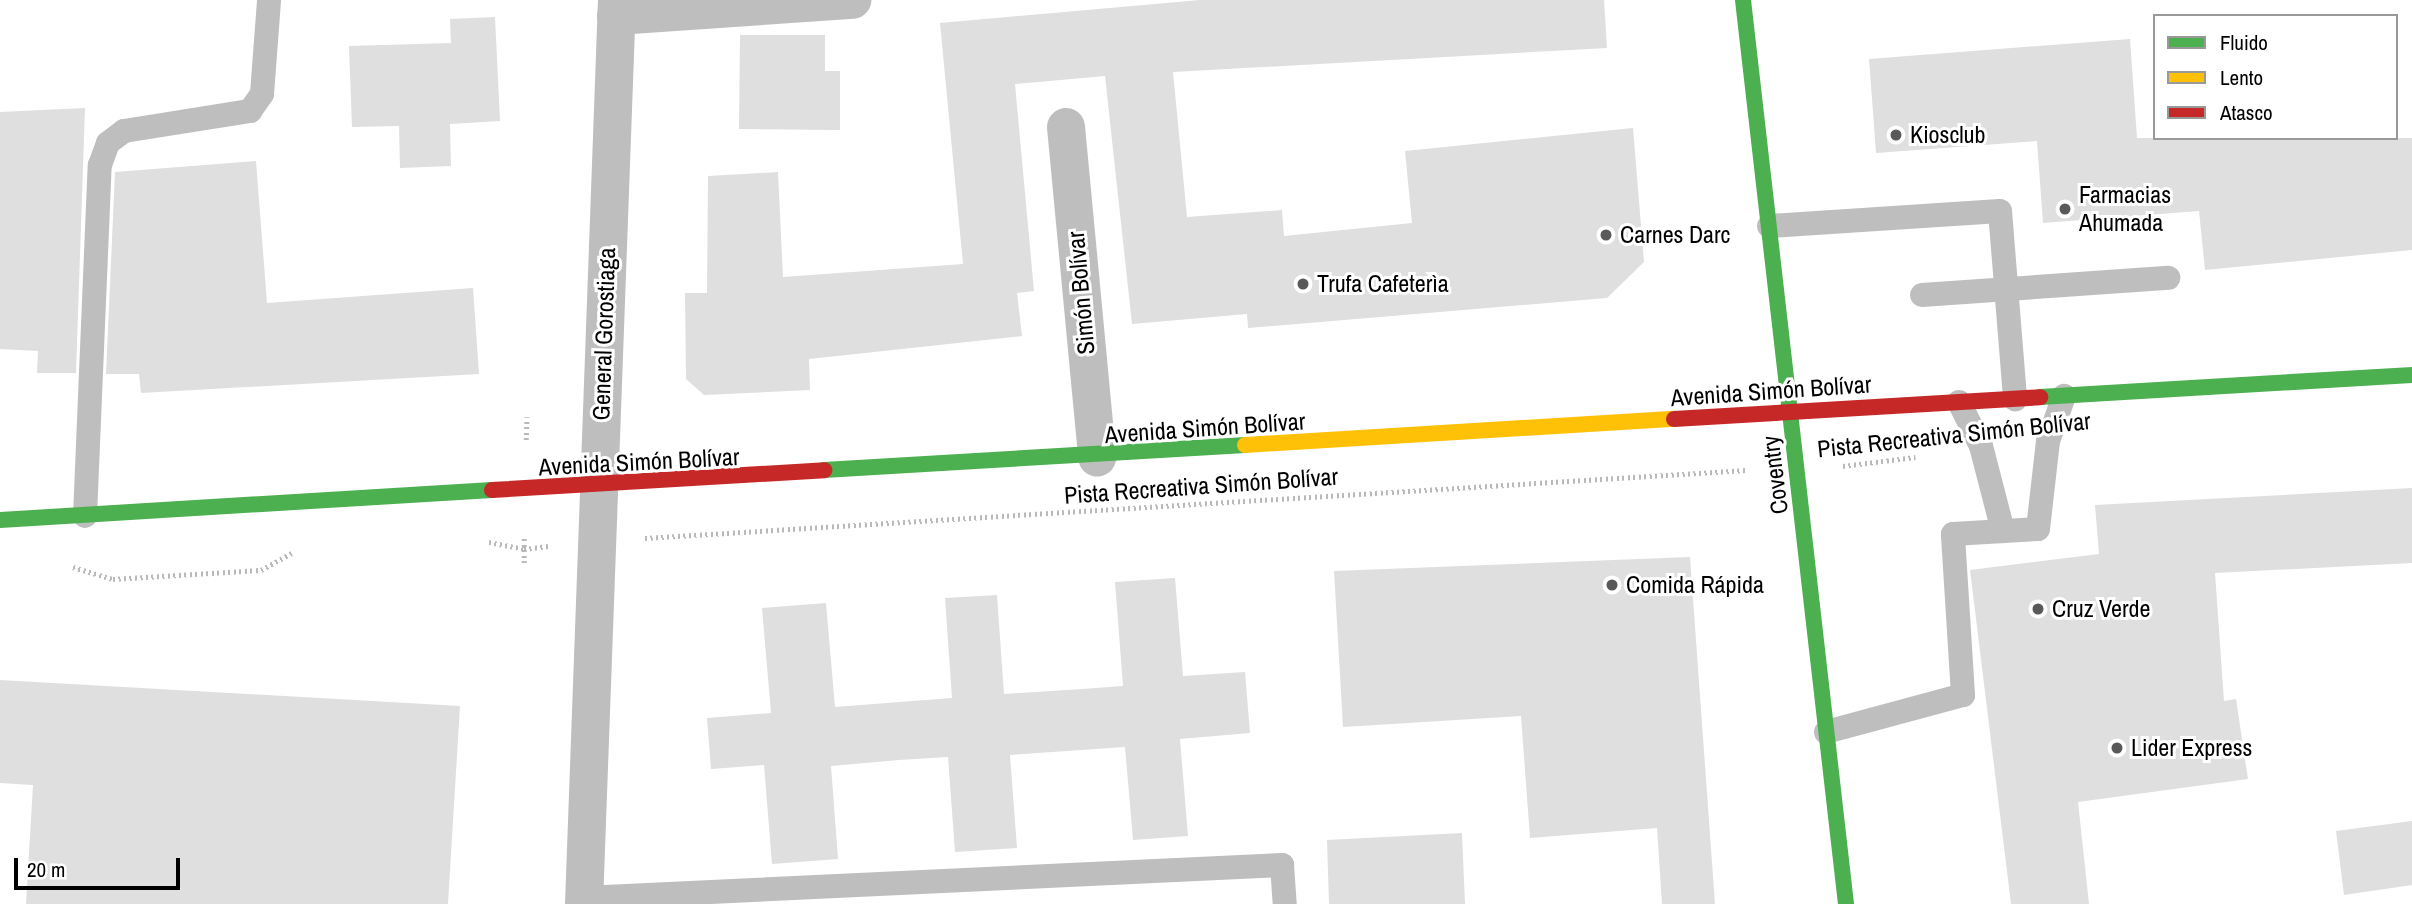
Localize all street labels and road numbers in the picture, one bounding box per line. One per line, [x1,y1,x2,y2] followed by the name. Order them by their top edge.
[1061,230,1101,356] street label: Simón Bolívar
[587,247,621,421] street label: General Gorostiaga
[1670,370,1872,412] street label: Avenida Simón Bolívar
[1816,406,2092,464] street label: Pista Recreativa Simón Bolívar
[1104,407,1306,449] street label: Avenida Simón Bolívar
[1756,434,1794,516] street label: Coventry
[538,442,740,482] street label: Avenida Simón Bolívar
[1063,462,1339,510] street label: Pista Recreativa Simón Bolívar

